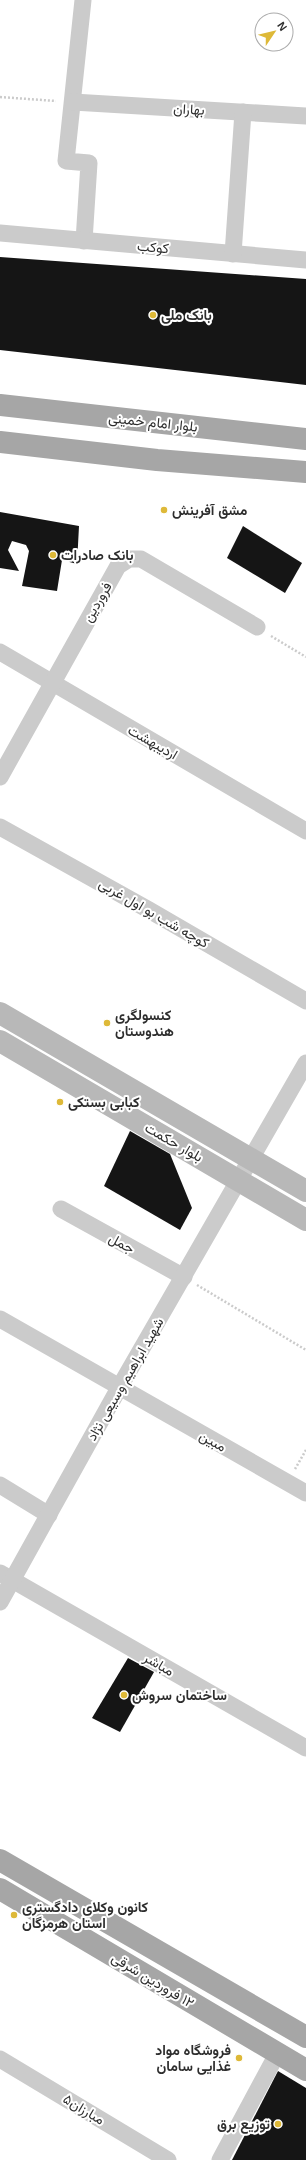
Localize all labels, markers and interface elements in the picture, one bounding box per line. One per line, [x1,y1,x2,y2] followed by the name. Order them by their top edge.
[254,12,294,52] north arrow
[275,20,289,33] text: N
[173,100,205,119] street label: بهاران
[136,238,169,257] street label: کوکب
[161,307,212,324] place label: بانک ملی
[148,310,158,320] marker: بانک ملی
[107,409,198,436] street label: بلوار امام خمینی
[172,502,248,519] place label: مشق آفرینش
[159,505,169,515] marker: مشق آفرینش
[61,547,133,564] place label: بانک صادرات
[48,550,58,560] marker: بانک صادرات
[79,579,116,625] street label: فروردین
[125,721,181,763] street label: اردیبهشت
[95,875,212,953] street label: کوچه شب بو اول غربی
[115,1007,174,1040] place label: کنسولگری هندوستان
[102,1018,112,1028] marker: کنسولگری هندوستان
[68,1094,140,1111] place label: کبابی بستکی
[55,1097,65,1107] marker: کبابی بستکی
[142,1119,206,1166] street label: بلوار حکمت
[106,1230,138,1257] street label: جمل
[83,1315,168,1444] street label: شهید ابراهیم وسیعی نژاد
[196,1427,229,1456] street label: مبین
[140,1648,177,1680] street label: مباشر
[132,1687,227,1704] place label: ساختمان سروش
[119,1690,129,1700] marker: ساختمان سروش
[22,1899,148,1932] place label: کانون وکلای دادگستری استان هرمزگان
[9,1910,19,1920] marker: کانون وکلای دادگستری استان هرمزگان
[108,1949,197,2012] street label: ١٢ فروردین شرقی
[155,2042,231,2075] place label: فروشگاه مواد غذایی سامان
[234,2053,244,2063] marker: فروشگاه مواد غذایی سامان
[60,2090,108,2128] street label: مبارزان۵
[217,2116,271,2134] place label: توزیع برق
[273,2119,283,2129] marker: توزیع برق

